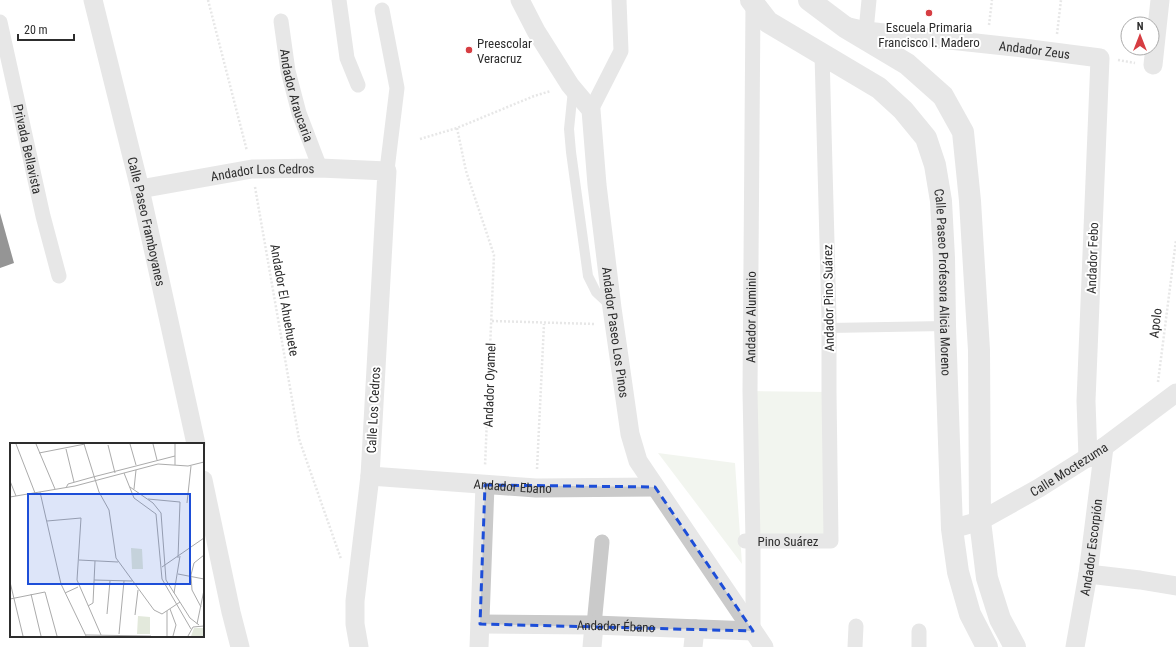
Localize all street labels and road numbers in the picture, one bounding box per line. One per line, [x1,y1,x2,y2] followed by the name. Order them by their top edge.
[998,38,1071,62] street label: Andador Zeus
[277,48,316,144] street label: Andador Araucaria
[10,103,45,195] street label: Privada Bellavista
[124,155,168,288] street label: Calle Paseo Framboyanes
[210,161,315,184] street label: Andador Los Cedros
[931,188,954,376] street label: Calle Paseo Profesora Alicia Moreno
[1084,222,1101,294] street label: Andador Febo
[267,243,302,357] street label: Andador El Ahuehuete
[820,244,837,352] street label: Andador Pino Suárez
[599,266,632,399] street label: Andador Paseo Los Pinos
[743,271,759,363] street label: Andador Aluminio
[1146,307,1165,339] street label: Apolo
[481,342,498,428] street label: Andador Oyamel
[364,366,383,454] street label: Calle Los Cedros
[1028,440,1111,499] street label: Calle Moctezuma
[473,477,552,496] street label: Andador Ebano
[1077,498,1105,597] street label: Andador Escorpión
[758,534,819,549] street label: Pino Suárez
[577,618,655,635] street label: Andador Ébano

